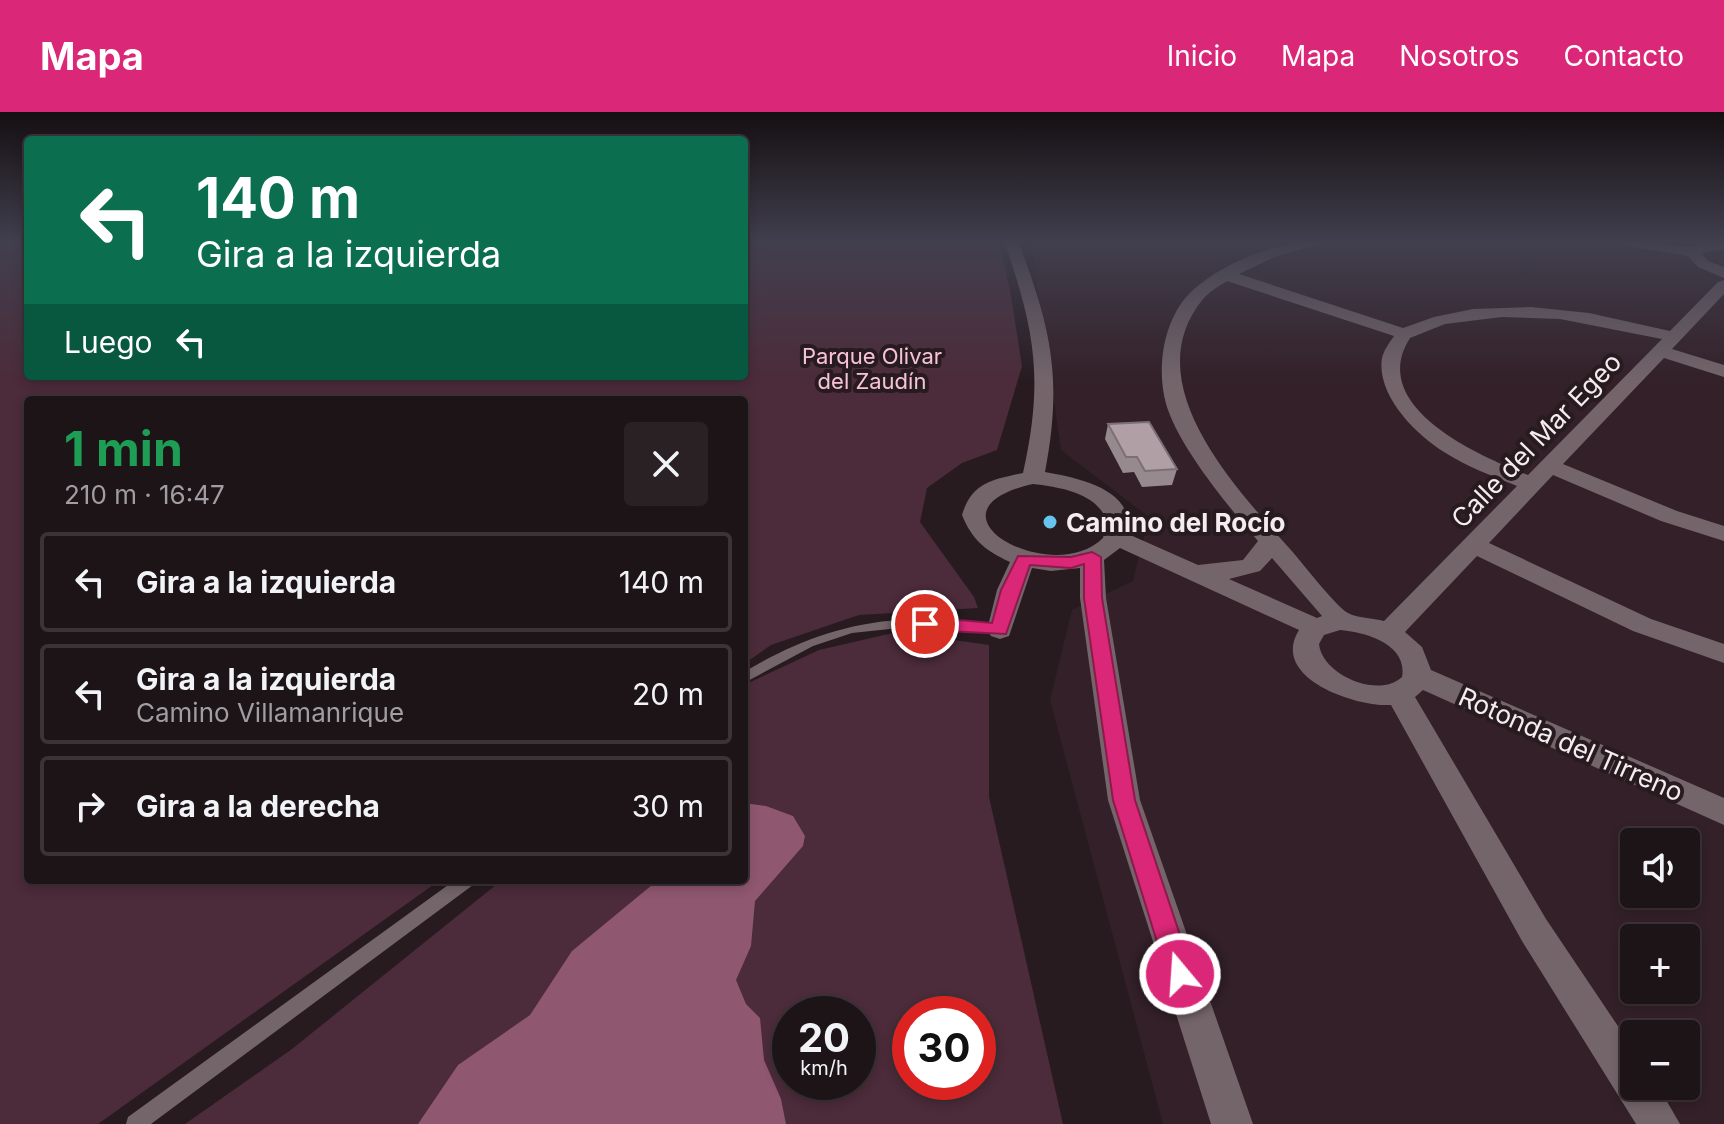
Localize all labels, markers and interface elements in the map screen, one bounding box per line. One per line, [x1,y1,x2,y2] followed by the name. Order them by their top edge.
[40,33,144,79] text: Mapa
[1167,39,1237,73] text: Inicio
[1281,39,1355,73] text: Mapa
[1399,39,1520,73] text: Nosotros
[1564,39,1684,73] text: Contacto
[196,164,360,232] text: 140 m
[64,168,168,272] icon: left
[196,232,501,276] text: Gira a la izquierda
[169,320,213,364] icon: left
[64,324,153,360] text: Luego
[802,343,942,394] park label: Parque Olivar del Zaudín
[1445,346,1627,534] street label: Calle del Mar Egeo
[64,419,183,478] text: 1 min
[624,422,708,506] button: close
[64,479,225,510] text: 210 m · 16:47
[1066,507,1285,538] place label: Camino del Rocío
[1041,513,1059,531] marker: Camino del Rocío
[68,560,112,604] icon: left
[136,564,396,600] text: Gira a la izquierda
[619,564,704,600] text: 140 m
[891,590,959,658] pin
[903,602,947,646] icon: arrive
[136,661,396,697] text: Gira a la izquierda
[68,672,112,716] icon: left
[632,676,704,712] text: 20 m
[1454,681,1688,807] street label: Rotonda del Tirreno
[136,697,404,728] text: Camino Villamanrique
[68,784,112,828] icon: right
[136,788,380,824] text: Gira a la derecha
[632,788,704,824] text: 30 m
[1620,828,1700,1100] map controls
[1620,828,1700,908] button: sound
[1620,924,1700,1004] button: +
[1138,932,1222,1016] position arrow
[892,996,996,1100] speed limit sign: 30
[798,1013,850,1062] text: 20
[1620,1020,1700,1100] button: −
[800,1056,848,1080] text: km/h

